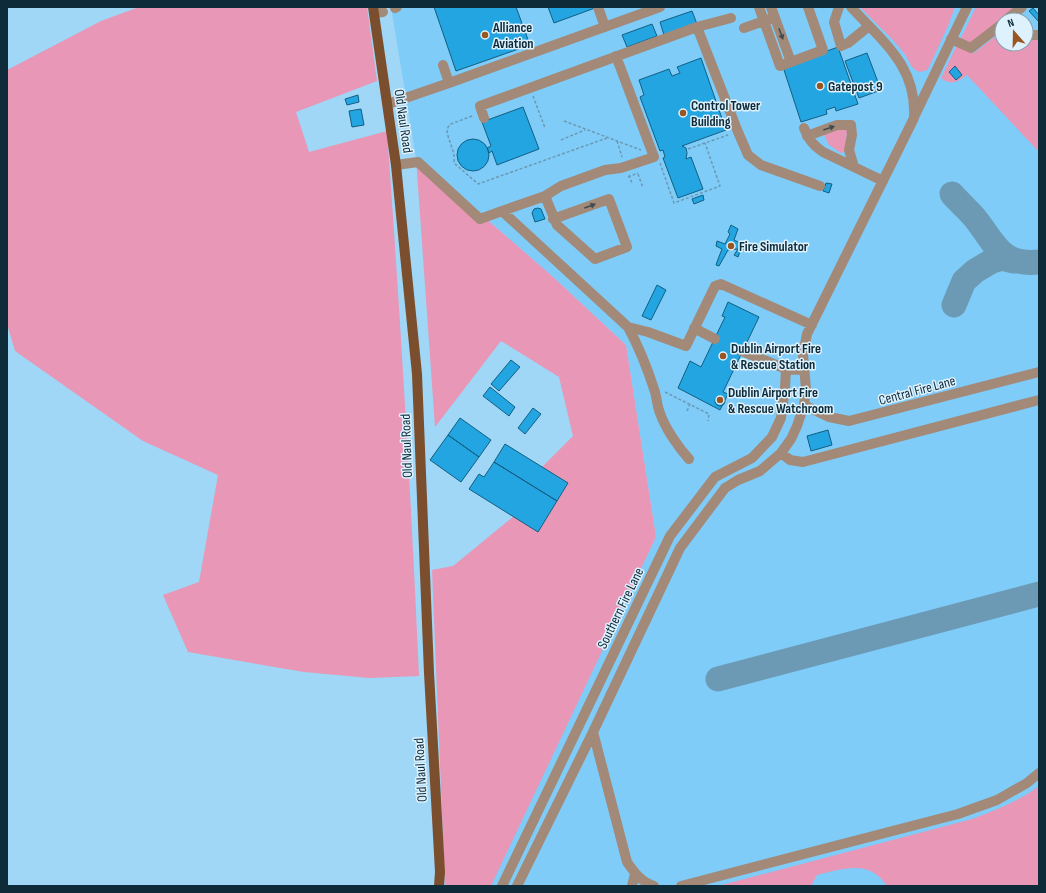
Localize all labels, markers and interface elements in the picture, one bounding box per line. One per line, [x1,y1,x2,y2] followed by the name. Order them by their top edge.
[994,12,1034,52] north arrow
[1006,16,1016,30] text: N
[492,19,534,52] place label: Alliance Aviation
[778,29,784,41] one-way arrow
[480,30,490,40] marker: Alliance Aviation
[828,78,883,95] place label: Gatepost 9
[815,81,825,91] marker: Gatepost 9
[391,88,416,154] street label: Old Naul Road
[691,97,761,130] place label: Control Tower Building
[678,108,688,118] marker: Control Tower Building
[823,125,835,131] one-way arrow
[584,202,596,208] one-way arrow
[739,238,809,255] place label: Fire Simulator
[726,241,736,251] marker: Fire Simulator
[731,340,821,373] place label: Dublin Airport Fire & Rescue Station
[718,351,728,361] marker: Dublin Airport Fire & Rescue Station
[877,372,957,409] street label: Central Fire Lane
[728,384,833,417] place label: Dublin Airport Fire & Rescue Watchroom
[715,395,725,405] marker: Dublin Airport Fire & Rescue Watchroom
[397,413,416,478] street label: Old Naul Road
[594,565,647,651] street label: Southern Fire Lane
[410,737,431,802] street label: Old Naul Road

